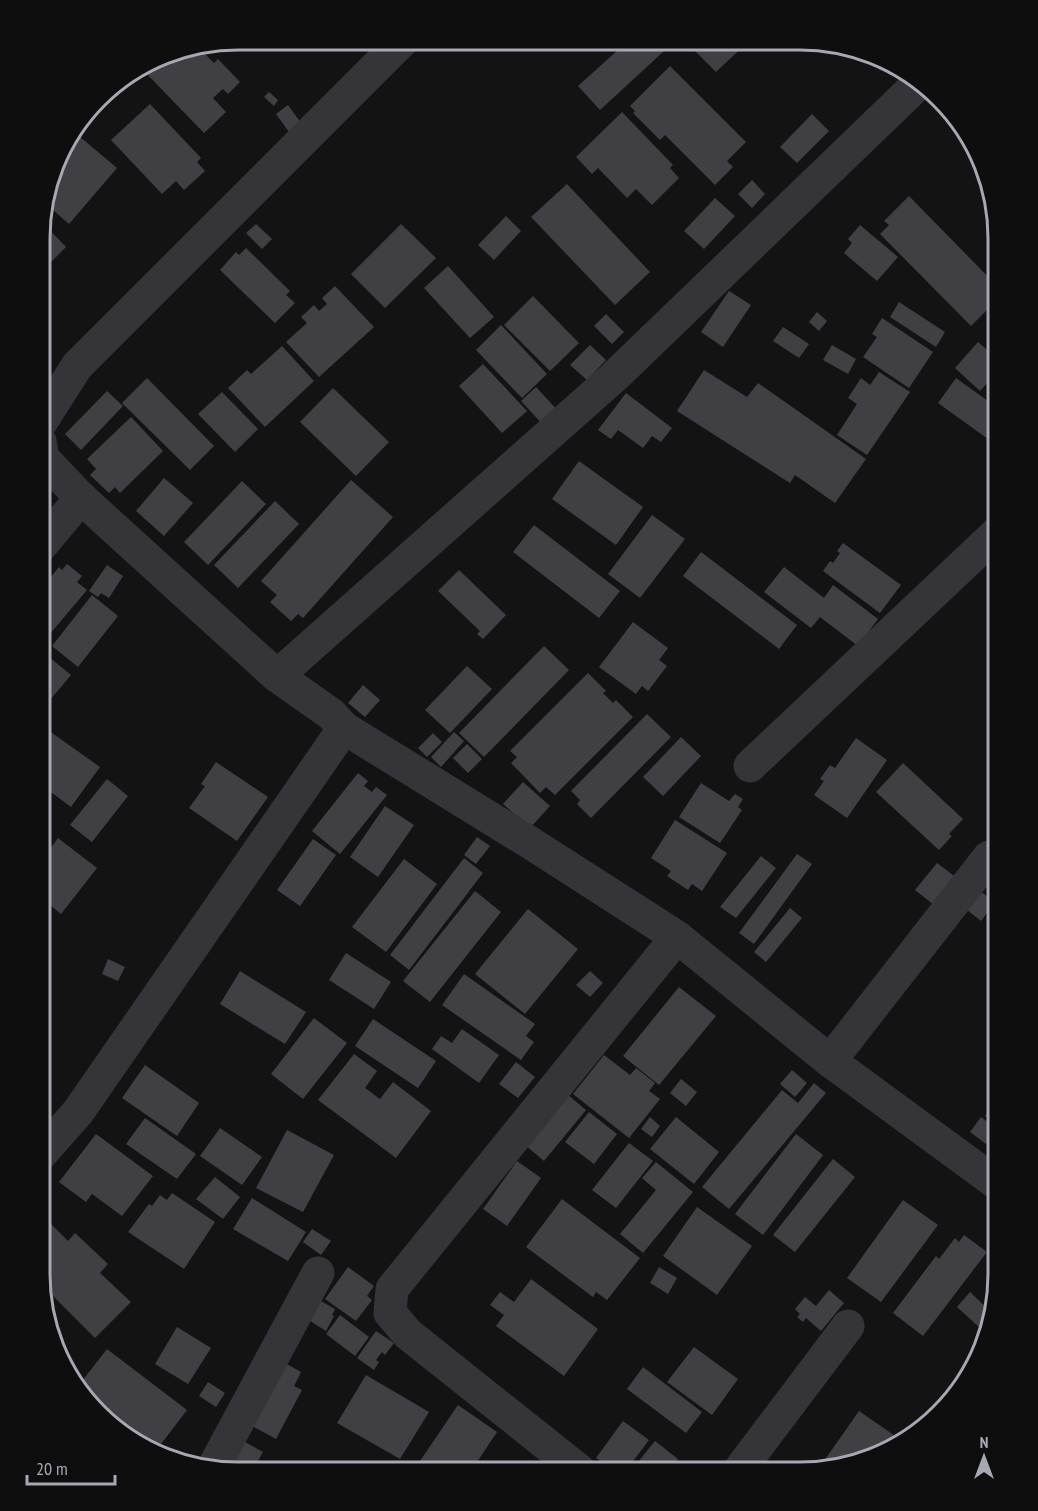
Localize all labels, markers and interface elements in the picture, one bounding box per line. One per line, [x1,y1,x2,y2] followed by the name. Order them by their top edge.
[954,1427,1014,1487] north arrow
[980,1432,988,1452] text: N
[27,1448,116,1486] scale bar
[36,1457,68,1480] text: 20 m

